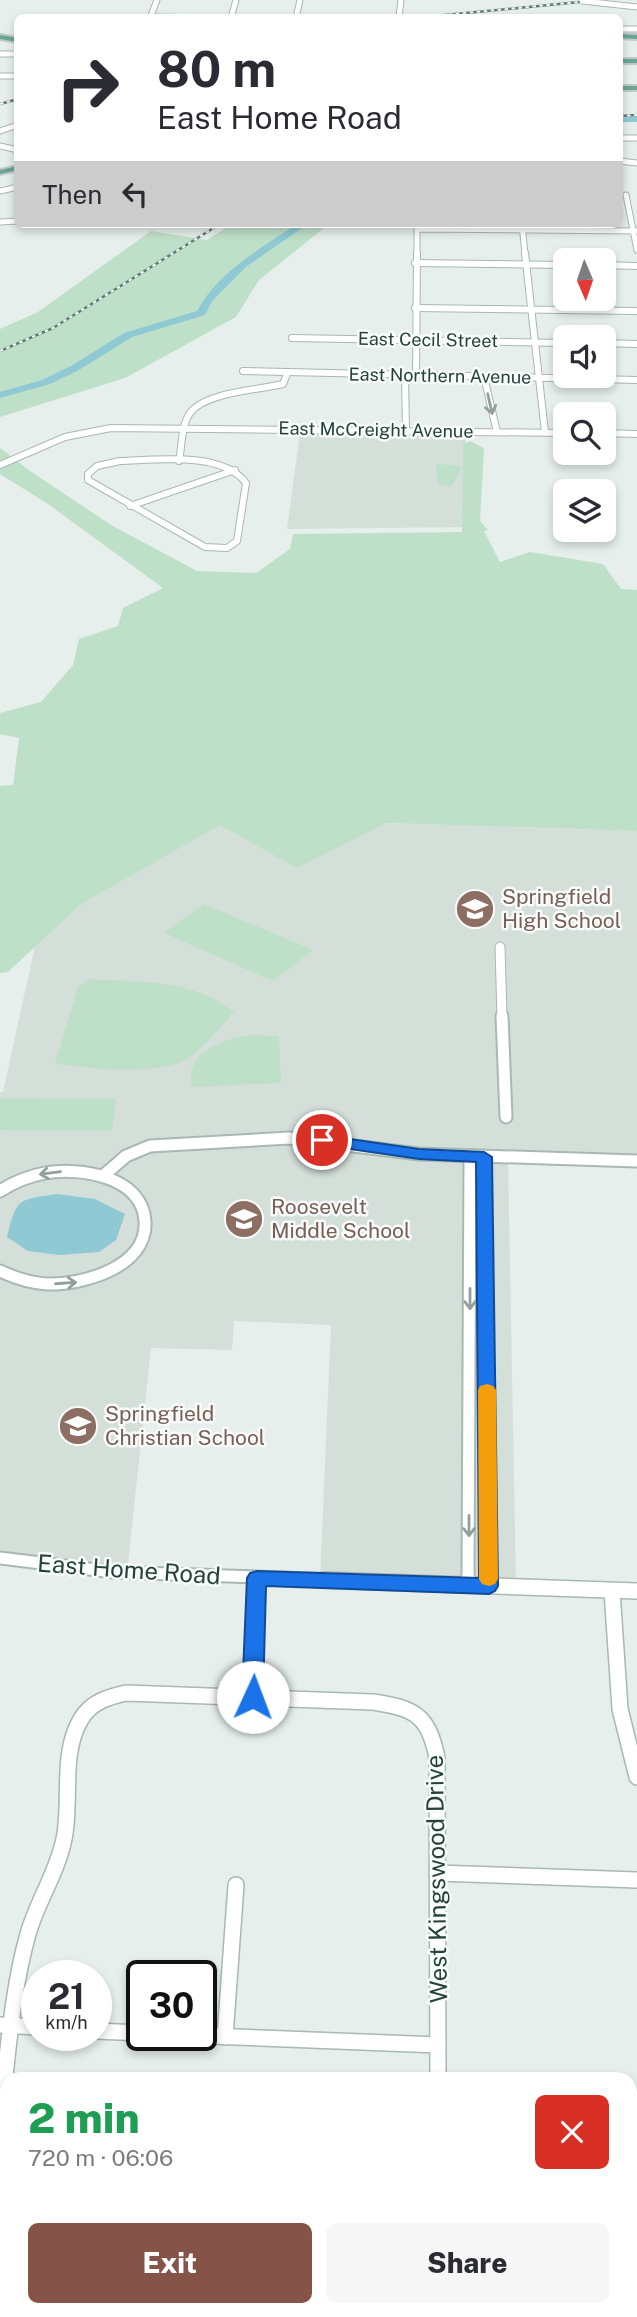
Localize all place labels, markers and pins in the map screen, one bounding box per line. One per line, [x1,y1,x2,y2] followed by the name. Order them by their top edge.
[502,884,621,933] place label: Springfield High School
[454,888,496,930] school or university icon: Springfield High School
[292,1110,352,1170] pin
[271,1194,410,1243] place label: Roosevelt Middle School
[223,1198,265,1240] school or university icon: Roosevelt Middle School
[105,1401,265,1450] place label: Springfield Christian School
[57,1405,99,1447] school or university icon: Springfield Christian School

